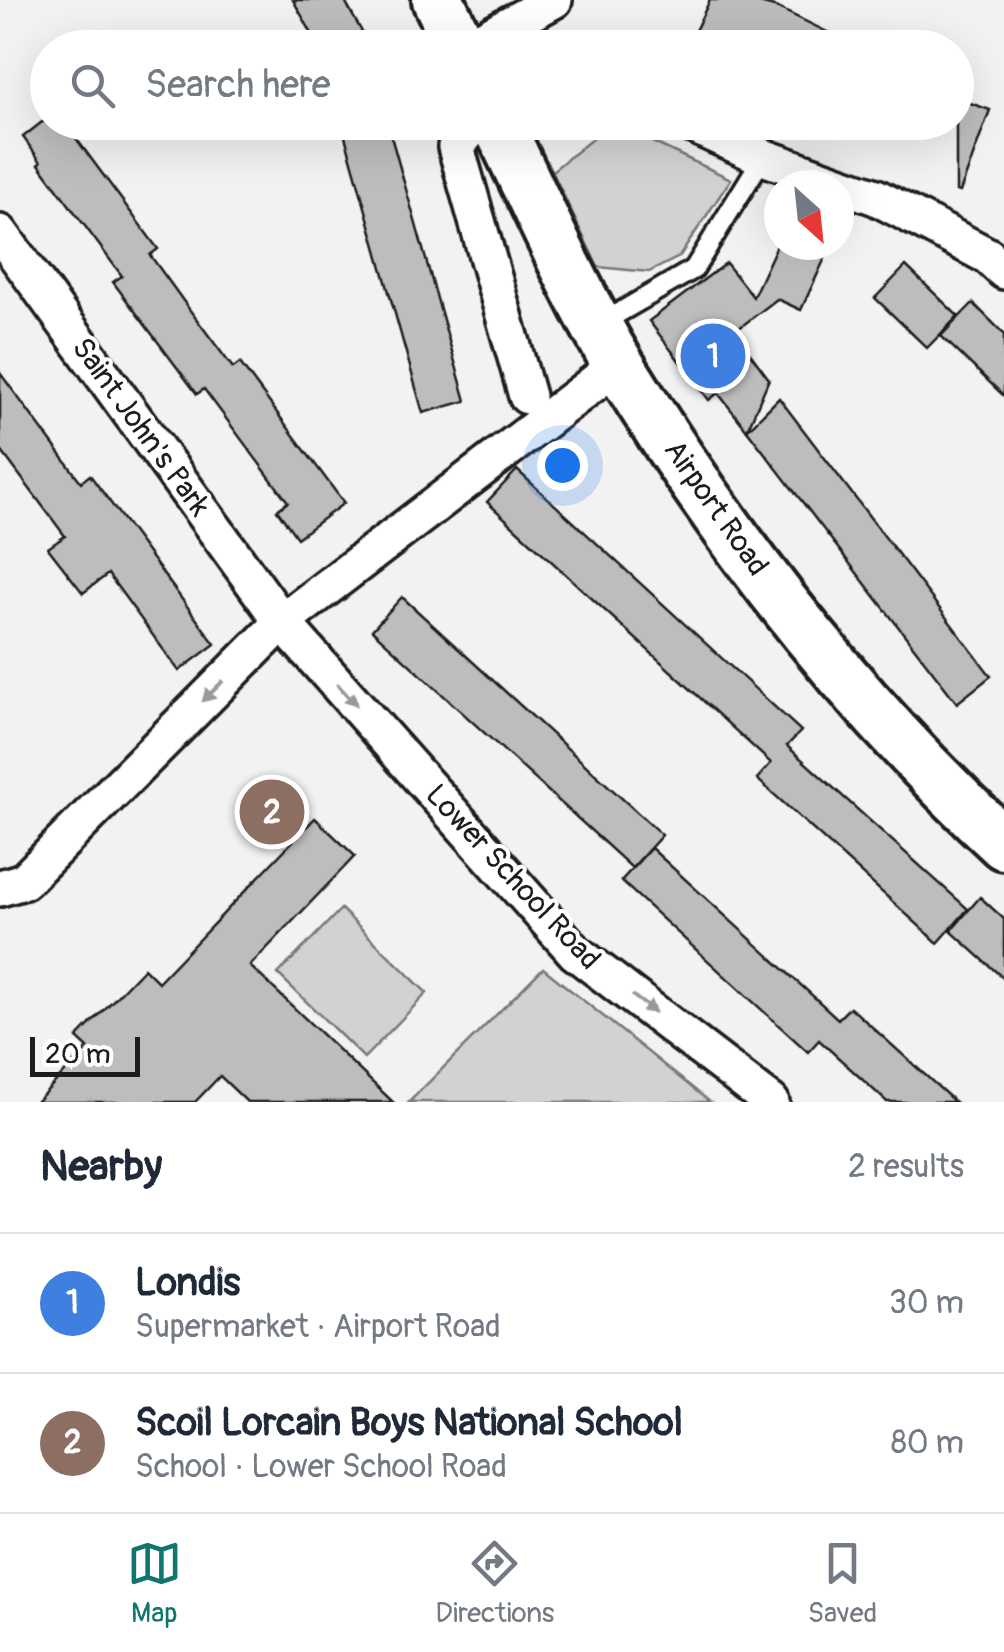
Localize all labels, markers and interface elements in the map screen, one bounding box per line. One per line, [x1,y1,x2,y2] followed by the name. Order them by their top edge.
[30,30,974,140] search box
[65,58,120,113] icon: search
[145,61,331,109] text: Search here
[764,170,854,260] north arrow
[680,318,746,394] pin: 1
[64,330,218,524] street label: Saint John's Park
[656,433,776,583] street label: Airport Road
[537,440,588,491] your location
[202,679,226,703] one-way arrow
[335,682,357,707] one-way arrow
[240,774,304,850] pin: 2
[418,777,608,977] street label: Lower School Road
[631,994,657,1014] one-way arrow
[30,1032,140,1076] scale bar
[45,1037,111,1072] text: 20 m
[40,1141,162,1193] text: Nearby
[848,1147,964,1187] text: 2 results
[135,1259,240,1307] text: Londis
[66,1283,79,1323] text: 1
[889,1283,964,1323] text: 30 m
[135,1307,501,1347] text: Supermarket · Airport Road
[135,1399,683,1447] text: Scoil Lorcain Boys National School
[64,1423,81,1463] text: 2
[891,1423,964,1463] text: 80 m
[135,1447,507,1487] text: School · Lower School Road
[127,1536,182,1631] tab: Map
[435,1536,554,1631] tab: Directions
[808,1536,877,1631] tab: Saved

